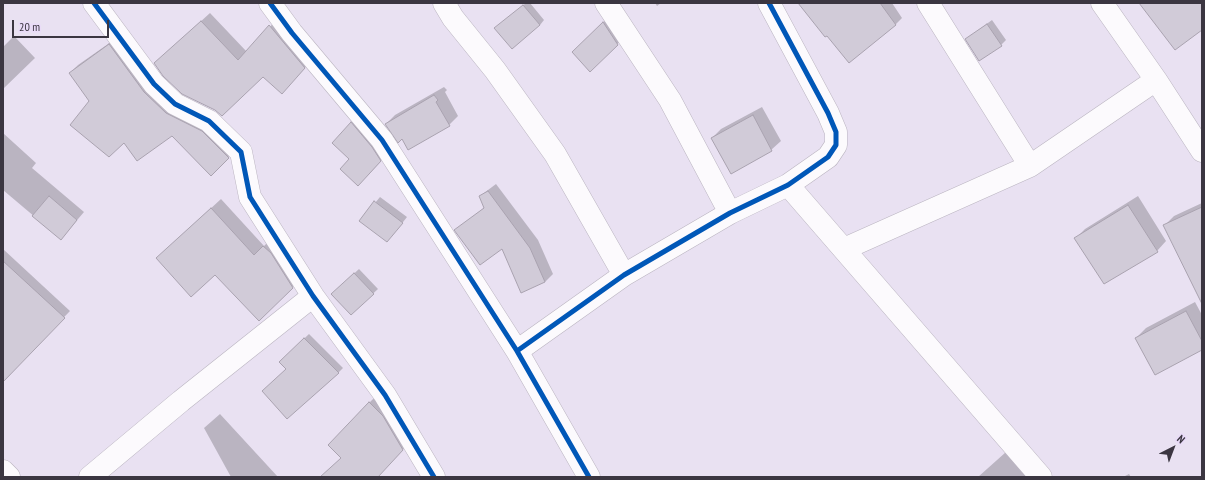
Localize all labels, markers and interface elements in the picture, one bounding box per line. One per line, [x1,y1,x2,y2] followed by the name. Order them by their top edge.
[14,12,111,38] scale bar
[19,19,40,34] text: 20 m
[1153,428,1193,468] north arrow
[1174,432,1188,446] text: N

